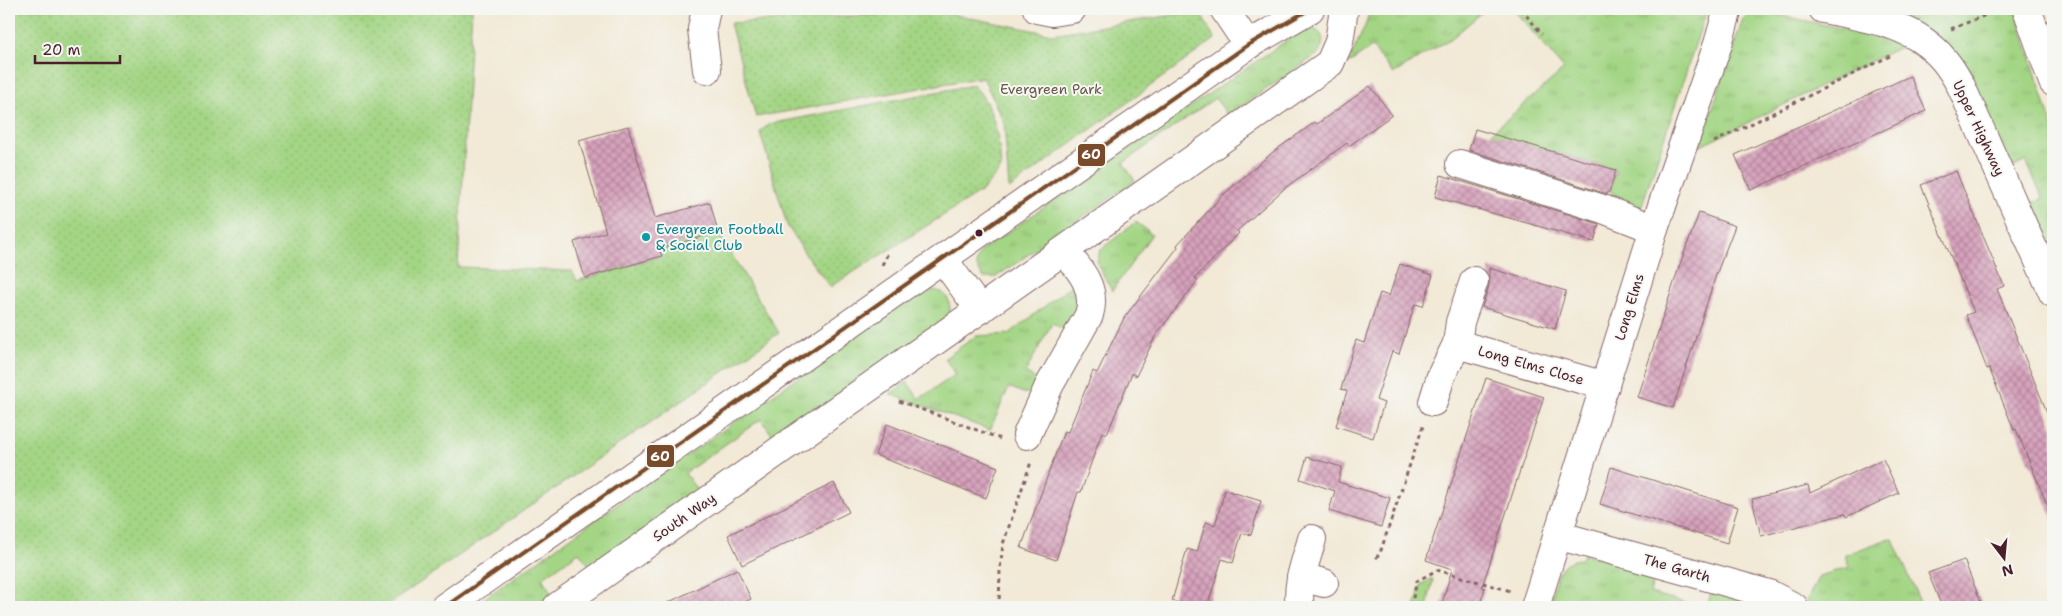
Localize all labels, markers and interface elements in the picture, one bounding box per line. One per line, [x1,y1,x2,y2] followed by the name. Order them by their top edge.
[35,32,120,64] scale bar
[42,40,81,60] text: 20 m
[1949,77,2009,179] street label: Upper Highway
[1000,80,1102,98] park label: Evergreen Park
[1077,143,1106,167] line badge: 60
[1081,145,1101,163] text: 60
[656,220,784,254] place label: Evergreen Football & Social Club
[974,228,984,238] unlabelled marker
[640,231,652,243] marker: Evergreen Football & Social Club
[1610,271,1648,343] street label: Long Elms
[1476,341,1586,389] street label: Long Elms Close
[646,444,675,468] line badge: 60
[650,447,670,465] text: 60
[649,489,719,545] street label: South Way
[1980,534,2030,584] north arrow
[1641,550,1713,586] street label: The Garth
[2000,560,2015,581] text: N

